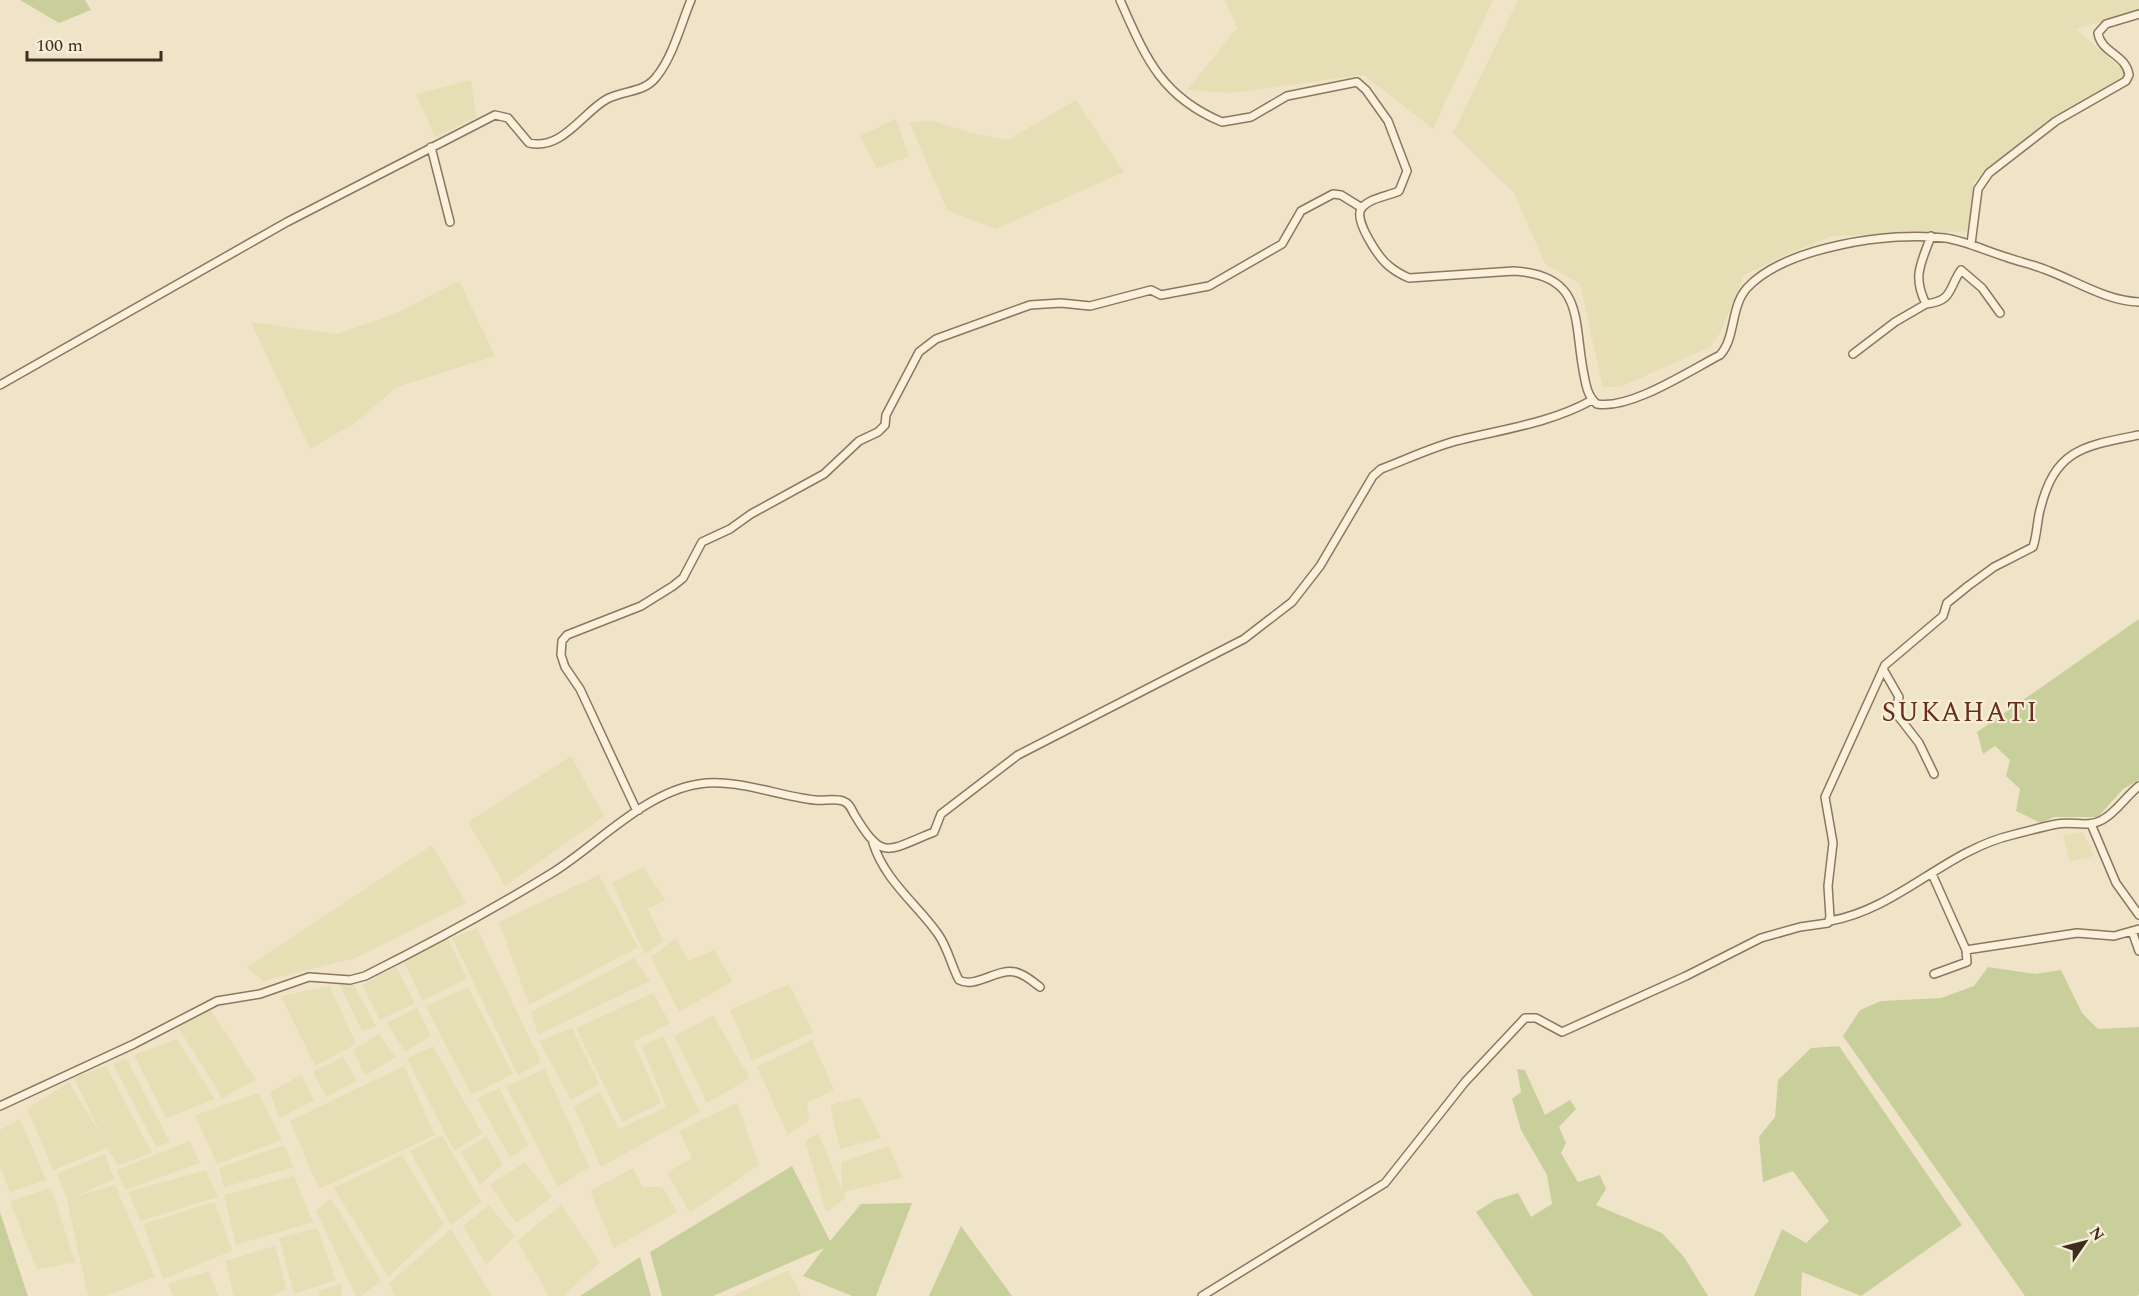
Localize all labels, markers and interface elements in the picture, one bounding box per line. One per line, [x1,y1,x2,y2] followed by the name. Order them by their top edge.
[27,24,160,62] scale bar
[36,32,83,59] text: 100 m
[1881,692,2039,734] district label: SUKAHATI
[2055,1212,2115,1272] north arrow
[2083,1222,2110,1246] text: N

